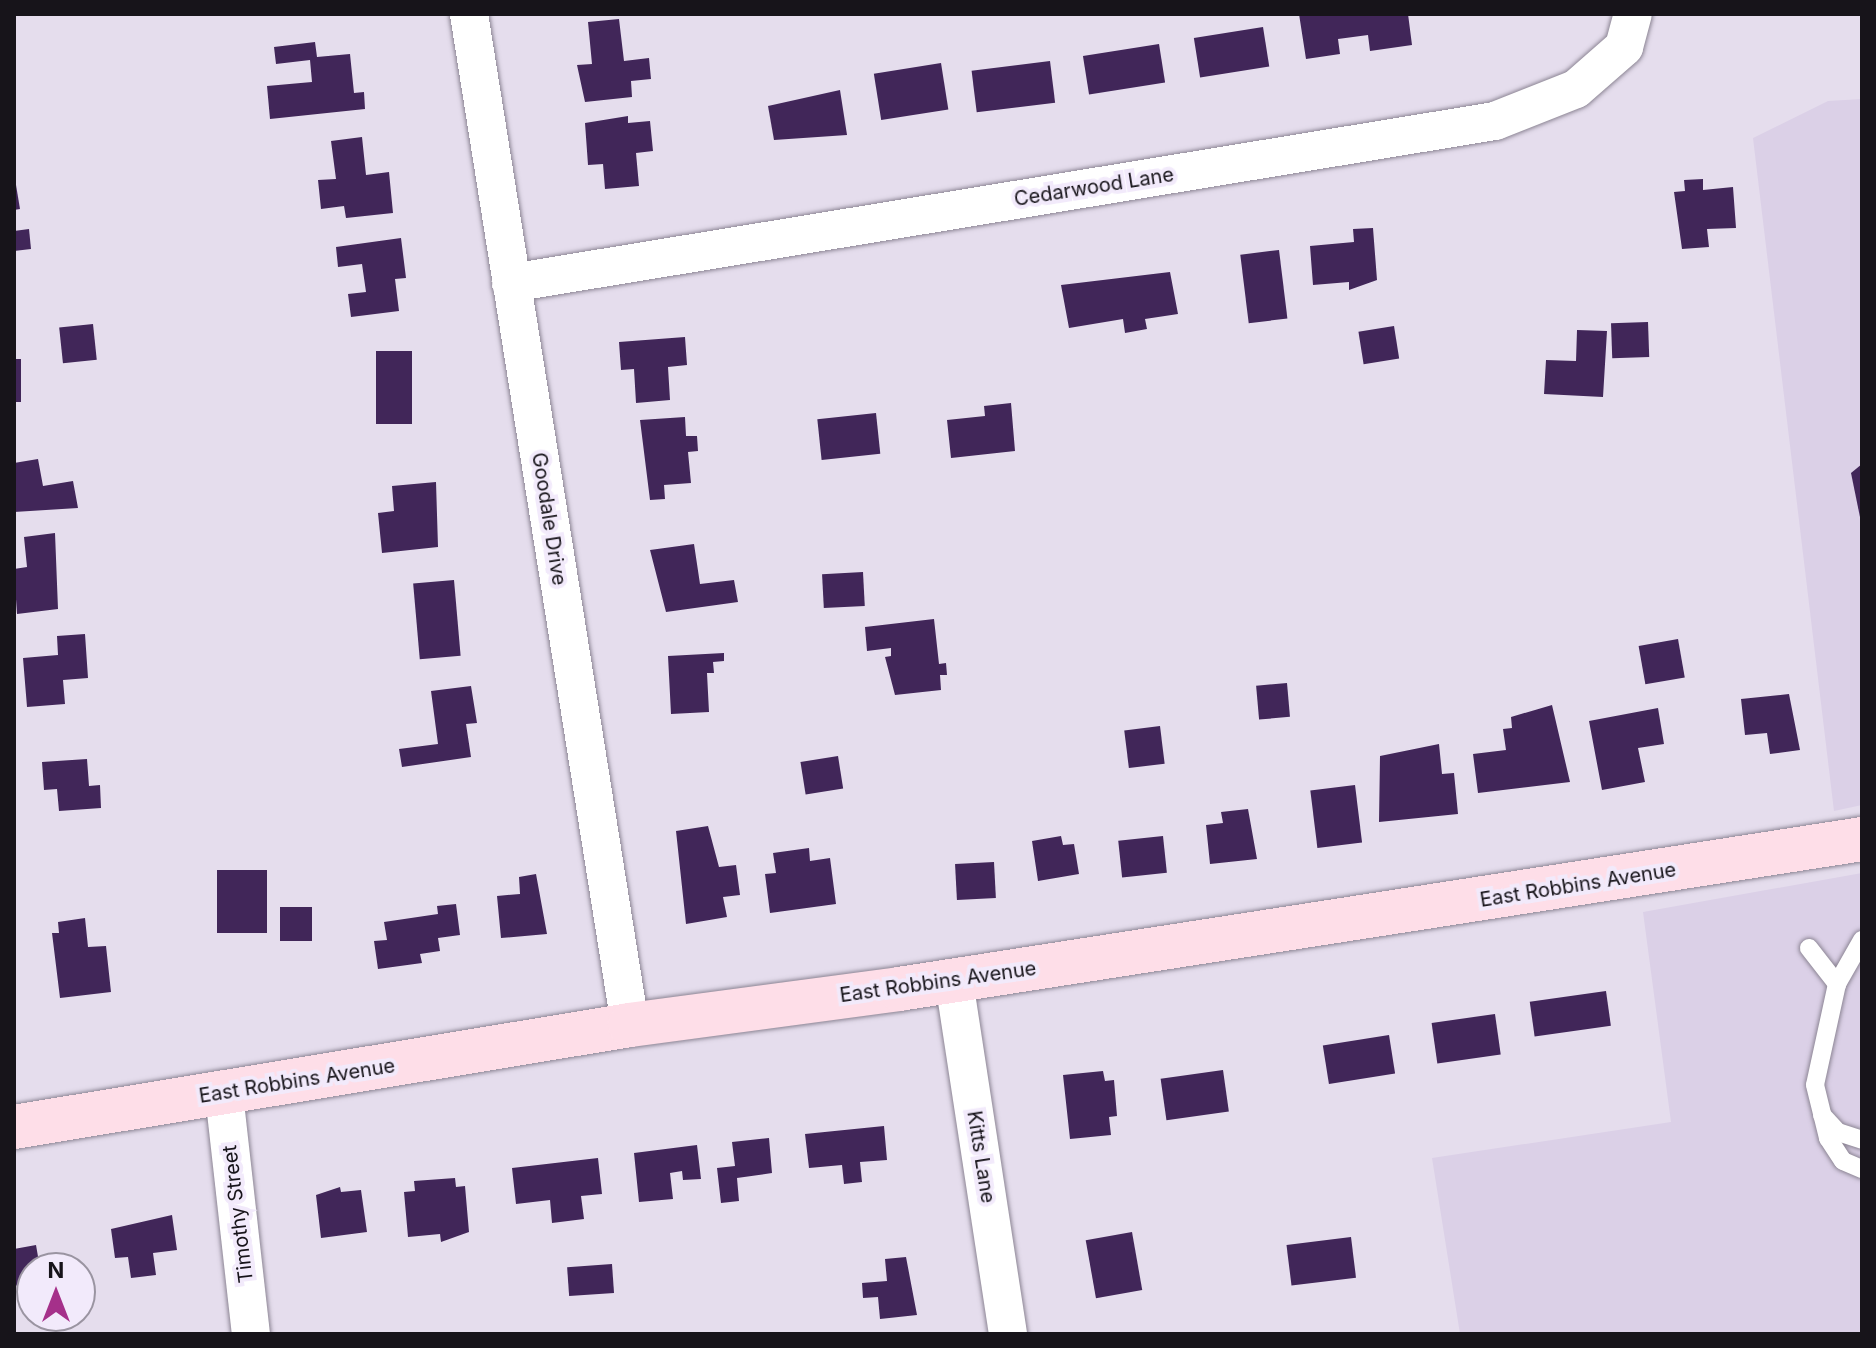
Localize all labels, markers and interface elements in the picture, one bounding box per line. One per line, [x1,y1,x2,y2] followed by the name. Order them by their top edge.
[1012,163,1176,211] street label: Cedarwood Lane
[527,451,571,587] street label: Goodale Drive
[1478,858,1678,912] street label: East Robbins Avenue
[838,956,1038,1008] street label: East Robbins Avenue
[197,1054,397,1108] street label: East Robbins Avenue
[962,1109,1000,1205] street label: Kitts Lane
[218,1144,258,1284] street label: Timothy Street
[16,1252,96,1332] north arrow
[48,1257,64,1283] text: N

